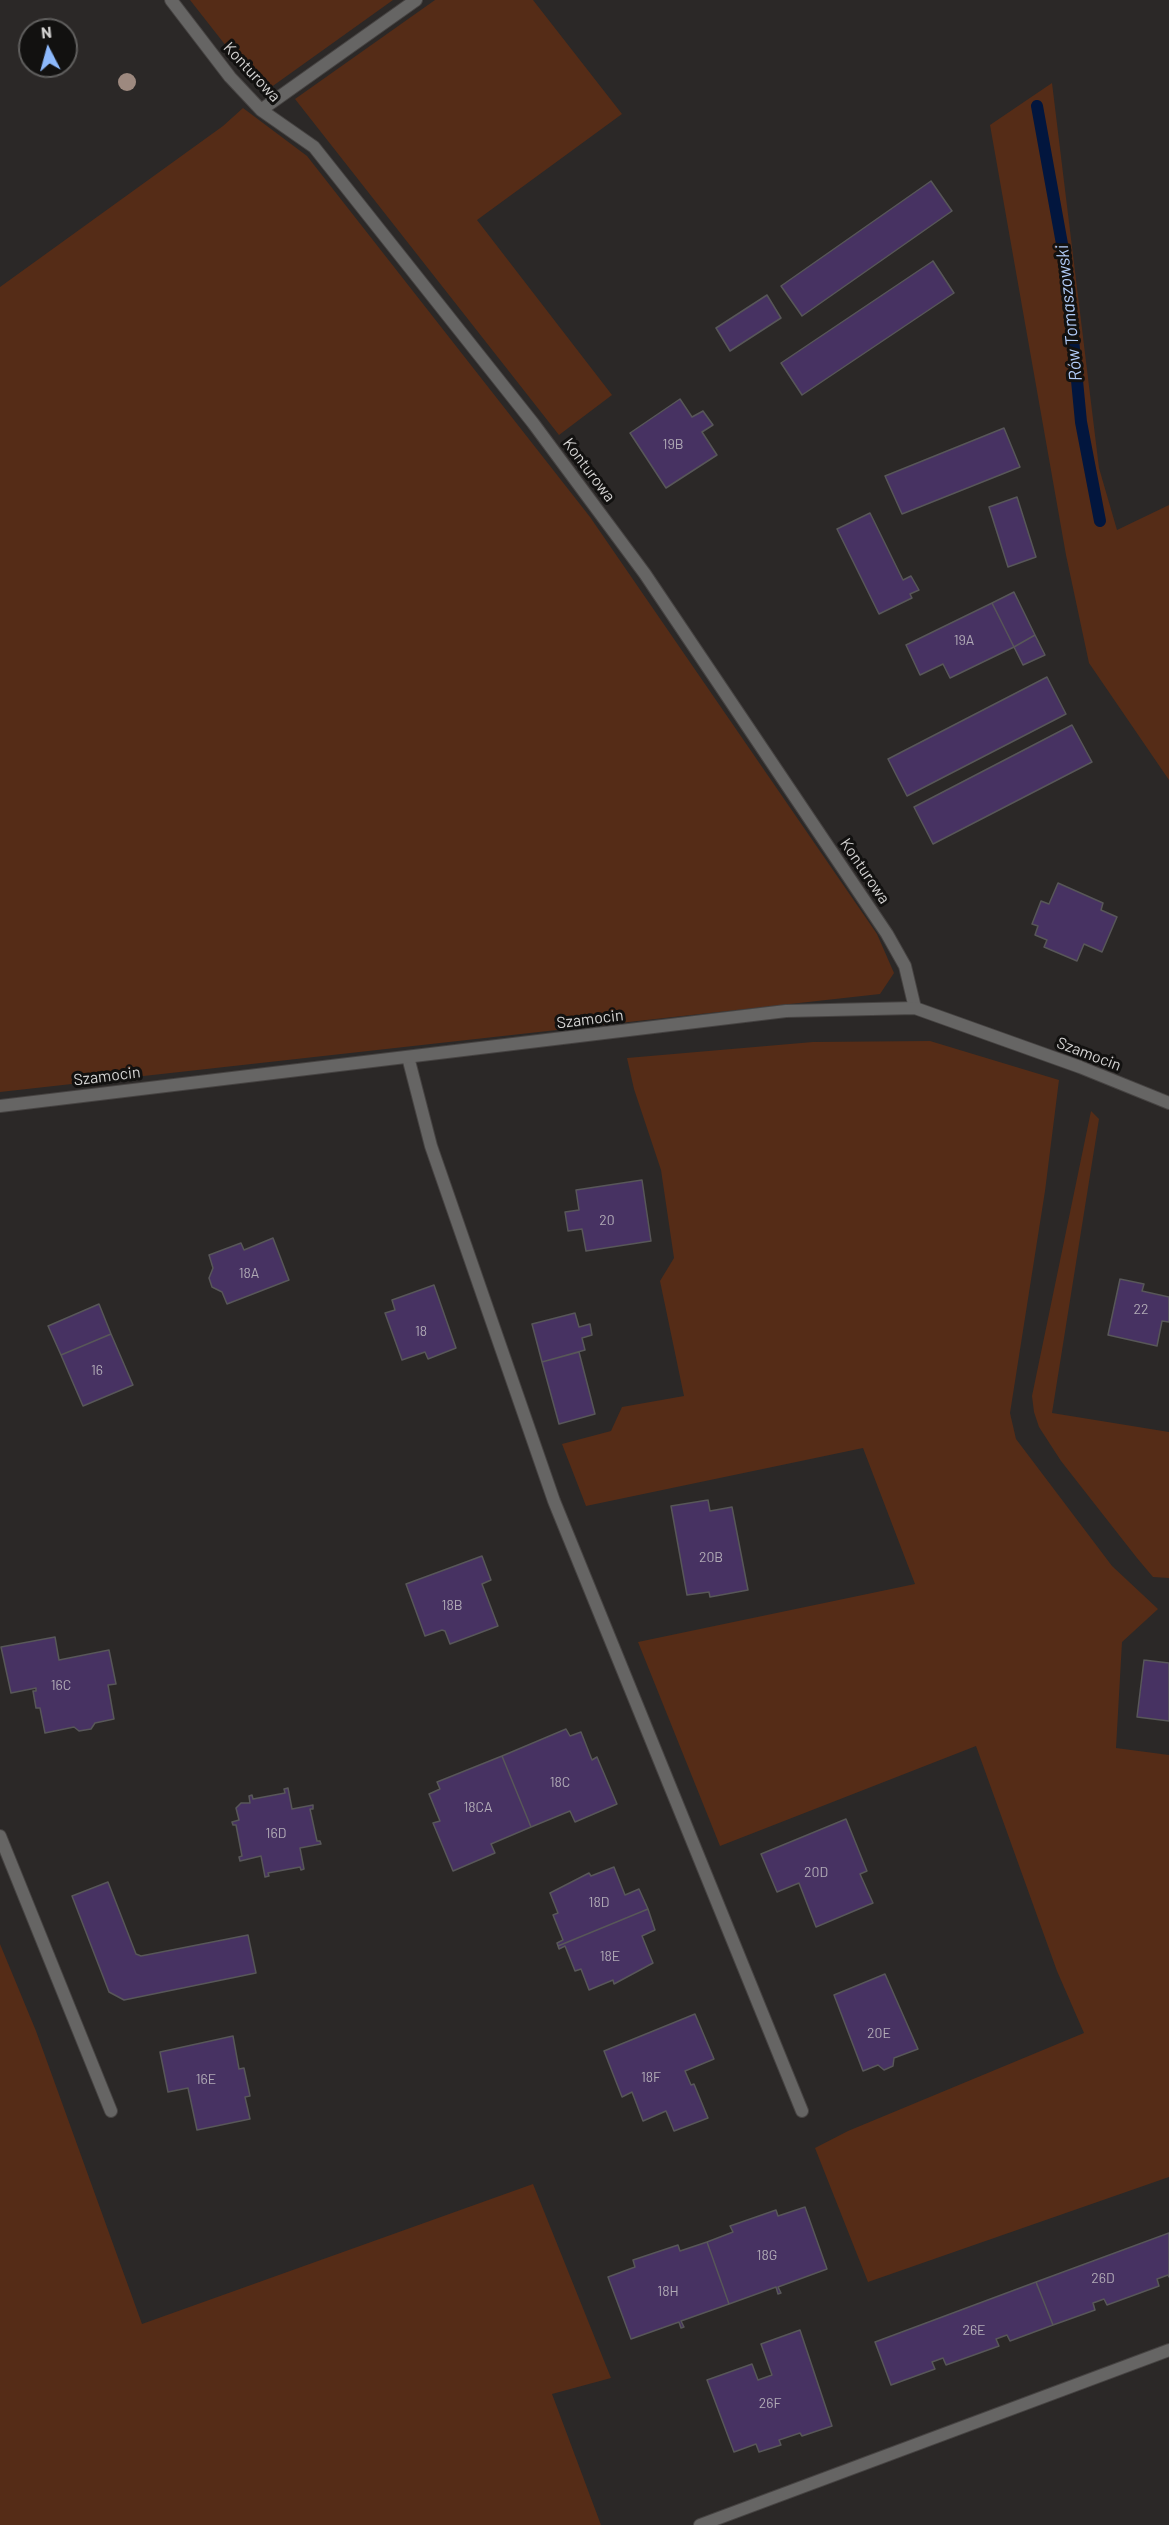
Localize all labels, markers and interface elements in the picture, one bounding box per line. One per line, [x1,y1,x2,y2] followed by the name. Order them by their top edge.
[18,18,78,78] north arrow
[40,22,53,42] text: N
[219,38,285,106] street label: Konturowa
[1051,244,1087,382] water label: Rów Tomaszowski
[559,434,619,506] street label: Konturowa
[663,436,683,452] house number: 19B
[954,632,974,648] house number: 19A
[836,835,894,907] street label: Konturowa
[555,1005,625,1033] street label: Szamocin
[1054,1033,1124,1075] street label: Szamocin
[72,1062,142,1090] street label: Szamocin
[599,1212,615,1228] house number: 20
[239,1265,259,1281] house number: 18A
[1133,1301,1149,1317] house number: 22
[415,1323,427,1339] house number: 18
[91,1362,103,1378] house number: 16
[699,1549,723,1565] house number: 20B
[442,1597,462,1613] house number: 18B
[51,1677,71,1693] house number: 16C
[550,1774,570,1790] house number: 18C
[463,1799,493,1815] house number: 18CA
[266,1825,286,1841] house number: 16D
[804,1864,828,1880] house number: 20D
[589,1894,609,1910] house number: 18D
[600,1948,620,1964] house number: 18E
[867,2025,891,2041] house number: 20E
[641,2069,661,2085] house number: 18F
[196,2071,216,2087] house number: 16E
[757,2247,777,2263] house number: 18G
[1091,2270,1115,2286] house number: 26D
[657,2283,679,2299] house number: 18H
[962,2322,986,2338] house number: 26E
[759,2395,781,2411] house number: 26F

